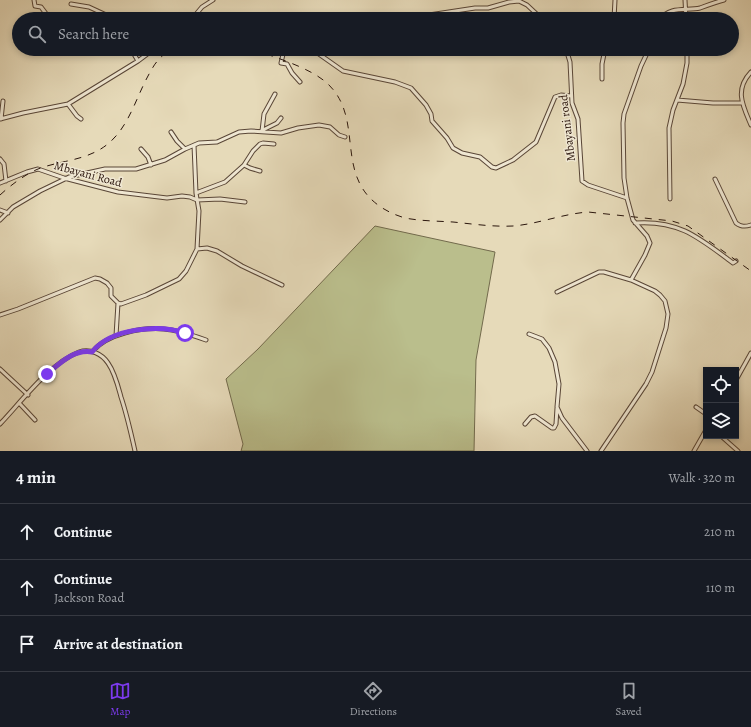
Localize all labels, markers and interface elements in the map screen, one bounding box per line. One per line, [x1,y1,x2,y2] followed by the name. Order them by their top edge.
[12,12,739,56] search box
[26,23,48,45] icon: search
[58,24,129,44] text: Search here
[555,93,579,162] street label: Mbayani road
[52,157,124,191] street label: Mbayani Road
[176,324,194,342] route start
[38,365,56,383] route end
[703,367,739,439] map controls
[703,367,739,403] button: locate
[703,403,739,439] button: layers
[16,466,56,489] text: 4 min
[669,469,735,486] text: Walk · 320 m
[16,521,38,543] icon: ahead
[54,522,112,542] text: Continue
[704,523,735,540] text: 210 m
[54,569,112,589] text: Continue
[16,577,38,599] icon: ahead
[706,579,735,596] text: 110 m
[54,589,124,606] text: Jackson Road
[16,633,38,655] icon: arrive
[54,634,183,654] text: Arrive at destination
[109,680,131,719] tab: Map
[350,680,397,719] tab: Directions
[616,680,642,719] tab: Saved

